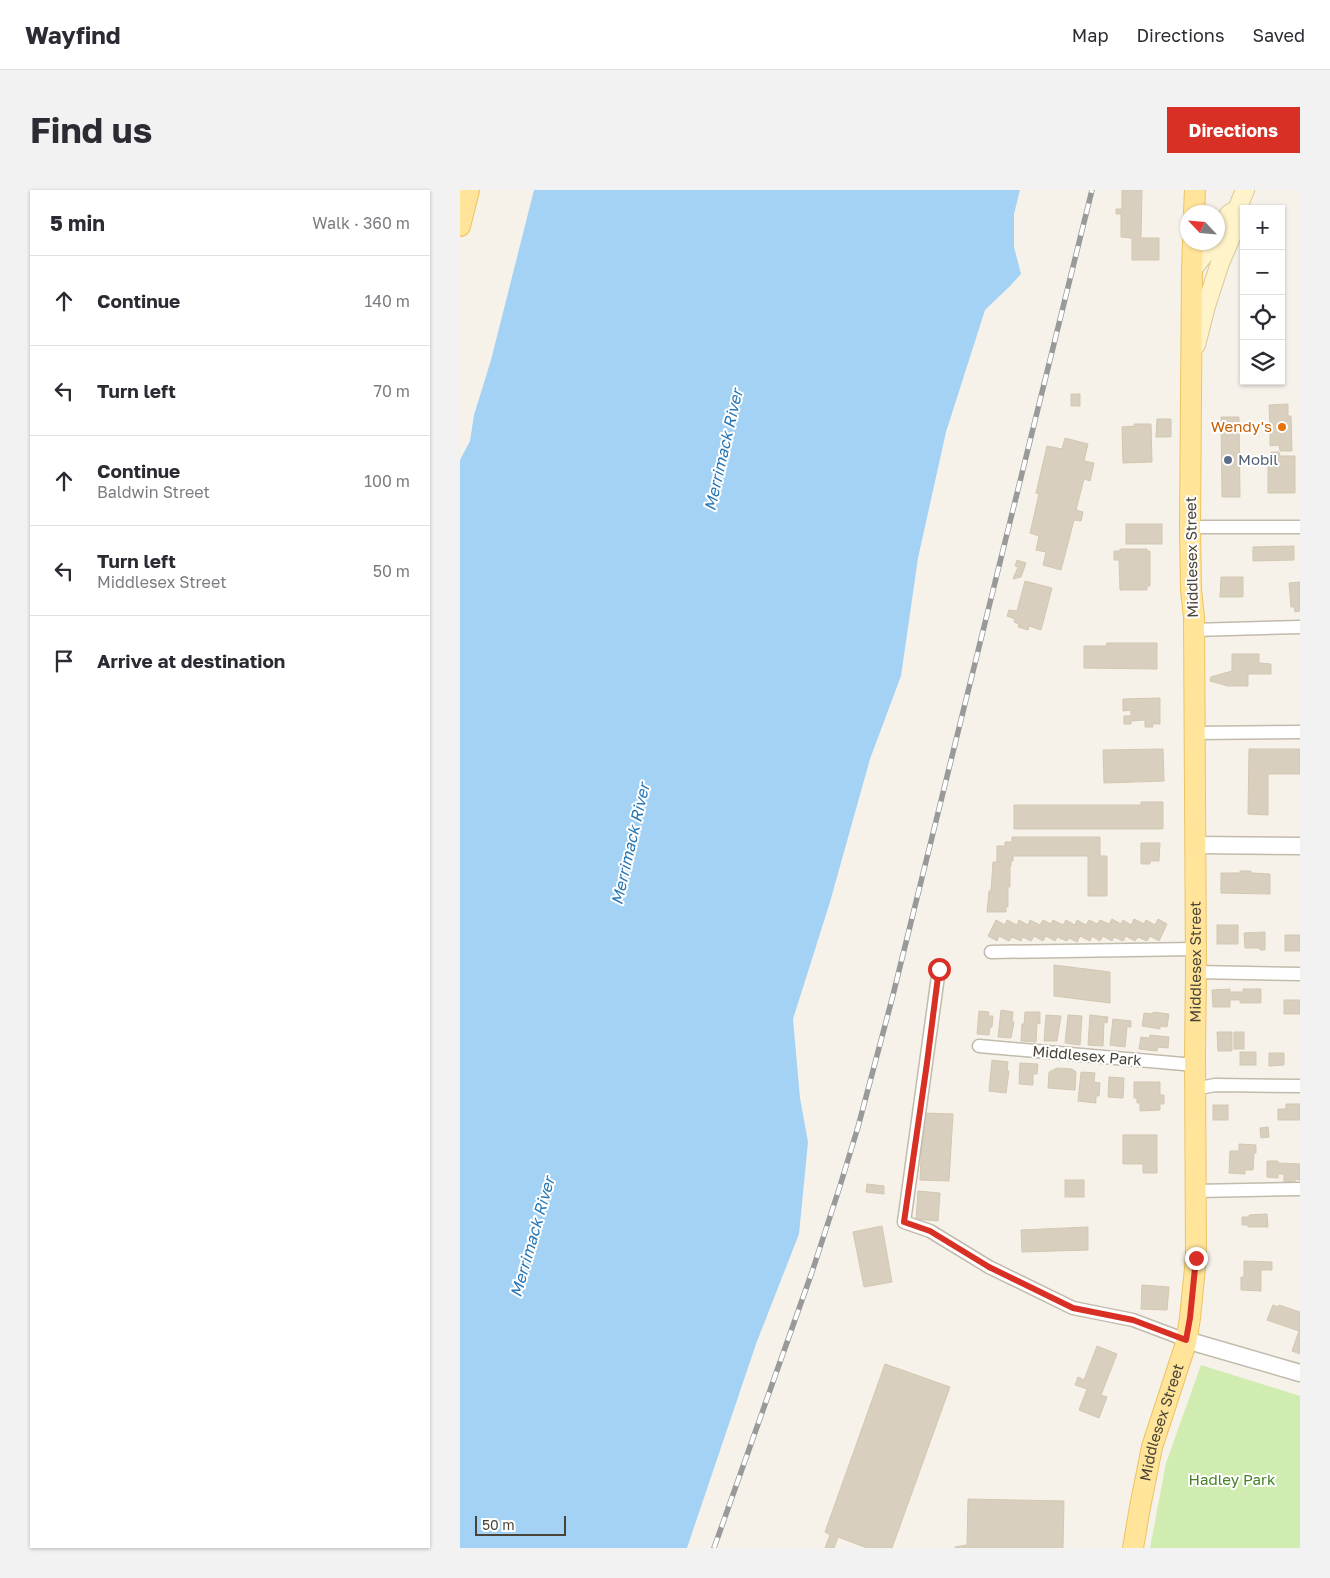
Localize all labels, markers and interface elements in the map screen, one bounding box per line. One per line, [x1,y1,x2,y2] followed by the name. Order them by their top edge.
[25,20,121,49] text: Wayfind
[1072,24,1108,46] text: Map
[1136,24,1224,46] text: Directions
[1252,24,1305,46] text: Saved
[1167,107,1300,153] button: Directions
[30,109,152,151] text: Find us
[1180,205,1225,250] north arrow
[1240,205,1285,385] map controls
[1240,205,1285,250] button: +
[50,210,105,236] text: 5 min
[312,213,410,233] text: Walk · 360 m
[1240,250,1285,295] button: −
[50,287,78,315] icon: ahead
[97,289,180,312] text: Continue
[364,291,410,311] text: 140 m
[1240,295,1285,340] button: locate
[1240,340,1285,385] button: layers
[50,377,78,405] icon: left
[97,379,176,402] text: Turn left
[373,381,410,401] text: 70 m
[699,385,747,513] water label: Merrimack River
[1211,417,1272,435] place label: Wendy's
[1276,421,1288,433] marker: Wendy's
[1238,450,1278,468] place label: Mobil
[1222,454,1234,466] marker: Mobil
[97,459,180,482] text: Continue
[50,467,78,495] icon: ahead
[364,471,410,491] text: 100 m
[97,482,210,502] text: Baldwin Street
[1181,496,1201,618] street label: Middlesex Street
[97,549,176,572] text: Turn left
[50,557,78,585] icon: left
[373,561,410,581] text: 50 m
[97,572,227,592] text: Middlesex Street
[50,647,78,675] icon: arrive
[97,649,285,672] text: Arrive at destination
[606,779,654,907] water label: Merrimack River
[1185,901,1204,1023] street label: Middlesex Street
[928,958,951,981] route start
[1032,1041,1143,1069] street label: Middlesex Park
[505,1172,559,1299] water label: Merrimack River
[1185,1247,1208,1270] route end
[1135,1361,1187,1482] street label: Middlesex Street
[1189,1470,1276,1488] park label: Hadley Park
[475,1513,566,1536] scale bar
[482,1516,515,1533] text: 50 m

